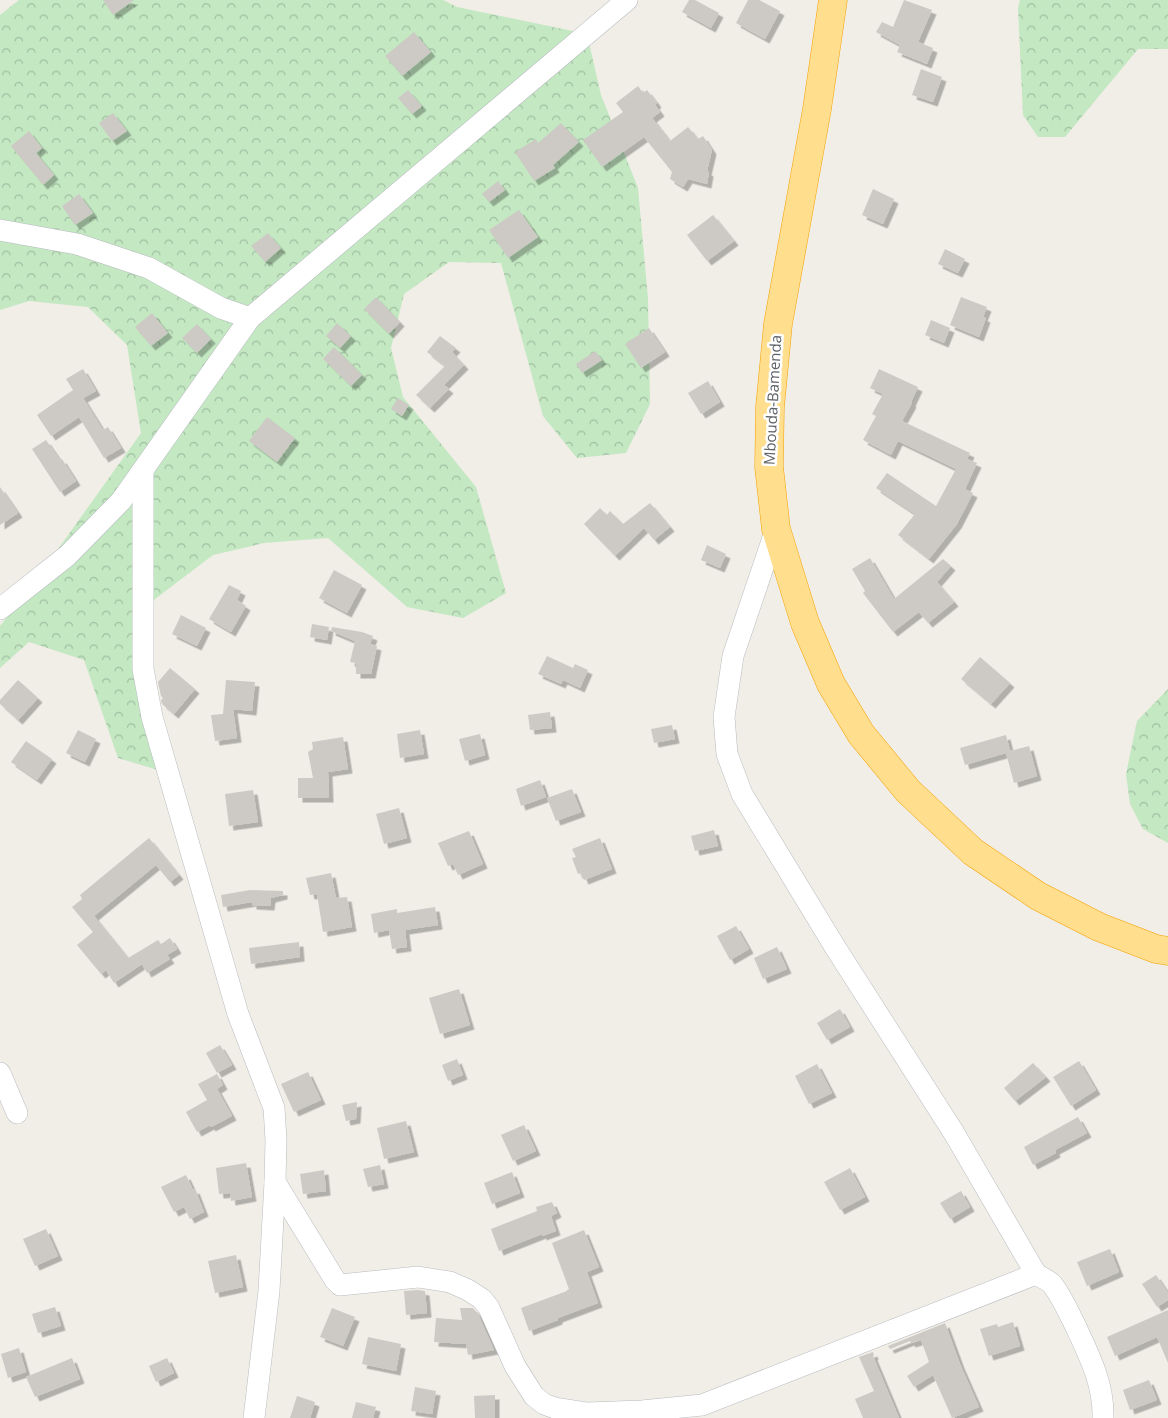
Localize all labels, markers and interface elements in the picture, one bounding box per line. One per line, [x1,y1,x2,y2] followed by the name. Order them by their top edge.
[759,334,785,466] street label: Mbouda-Bamenda

